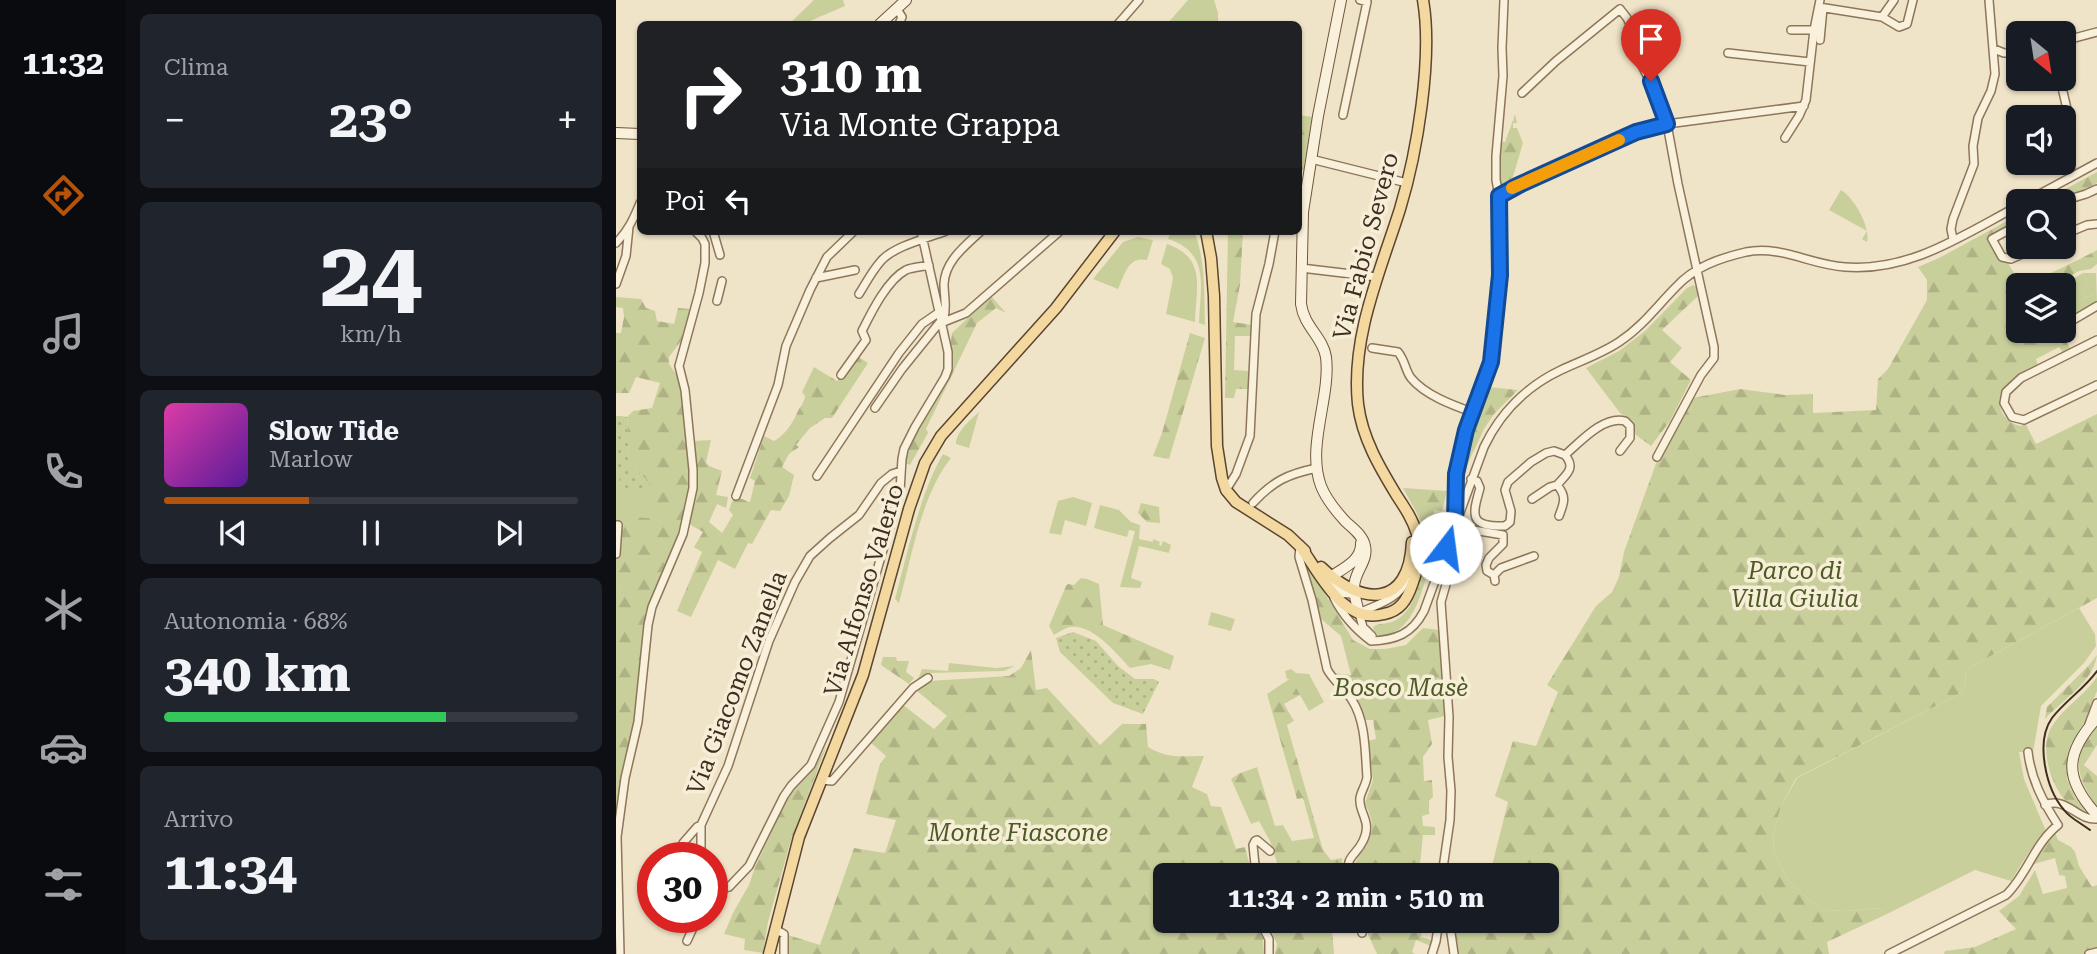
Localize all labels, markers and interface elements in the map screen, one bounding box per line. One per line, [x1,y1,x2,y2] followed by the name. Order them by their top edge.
[1621,9,1681,81] pin
[1632,20,1670,58] icon: arrive
[2006,21,2076,91] north arrow
[2006,21,2076,343] map controls
[22,44,104,82] text: 11:32
[780,47,922,104] text: 310 m
[665,49,756,140] icon: right
[164,54,228,81] text: Clima
[329,89,413,150] text: 23°
[164,98,185,142] text: −
[557,98,578,142] text: +
[2006,105,2076,175] button: sound
[780,106,1060,144] text: Via Monte Grappa
[1328,149,1404,343] street label: Via Fabio Severo
[39,171,88,220] icon: directions
[719,182,757,220] icon: left
[665,186,705,216] text: Poi
[2006,189,2076,259] button: search
[320,222,422,328] text: 24
[2006,273,2076,343] button: layers
[39,309,88,358] icon: music
[340,321,402,348] text: km/h
[269,416,399,446] text: Slow Tide
[269,446,352,473] text: Marlow
[39,447,88,496] icon: phone
[818,480,910,700] street label: Via Alfonso Valerio
[1409,511,1483,585] position arrow
[214,514,252,552] icon: previous
[352,514,390,552] icon: pause
[490,514,528,552] icon: next
[1731,557,1859,613] park label: Parco di Villa Giulia
[681,567,793,799] street label: Via Giacomo Zanella
[39,585,88,634] icon: climate
[164,608,348,635] text: Autonomia · 68%
[164,643,351,704] text: 340 km
[1333,674,1468,702] park label: Bosco Masè
[39,723,88,772] icon: car
[164,806,233,833] text: Arrivo
[927,819,1108,847] park label: Monte Fiascone
[164,841,297,902] text: 11:34
[637,842,728,933] speed limit sign: 30
[39,860,88,909] icon: filters
[1228,883,1484,913] text: 11:34 · 2 min · 510 m

